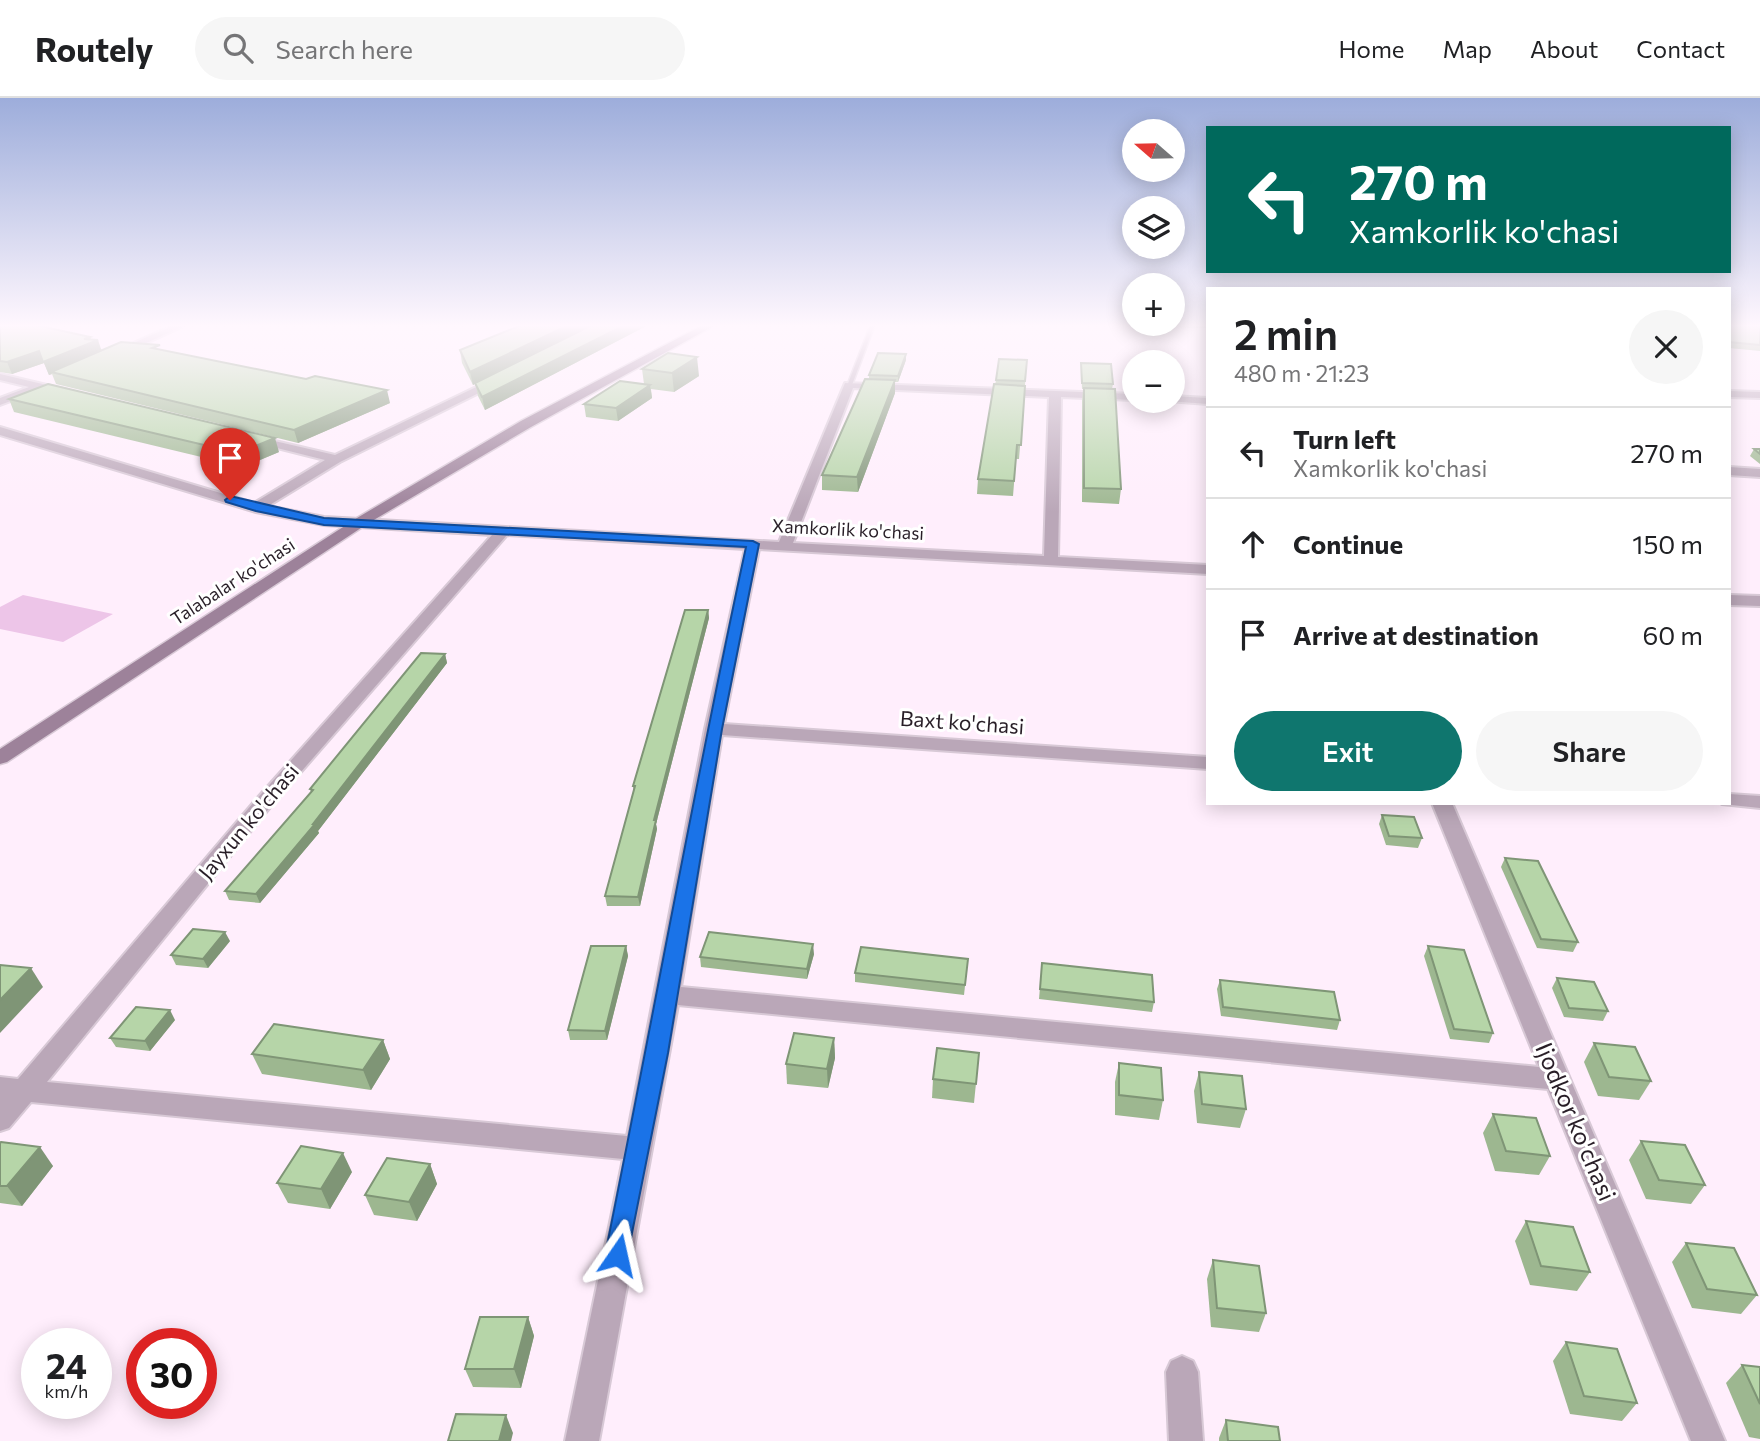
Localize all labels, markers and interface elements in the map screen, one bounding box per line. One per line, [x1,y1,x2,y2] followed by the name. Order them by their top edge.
[195,17,685,80] search box
[35,28,153,69] text: Routely
[219,29,257,67] icon: search
[275,33,413,64] text: Search here
[1339,34,1405,63] text: Home
[1443,34,1492,63] text: Map
[1530,34,1598,63] text: About
[1636,34,1725,63] text: Contact
[1122,119,1185,182] north arrow
[1122,119,1185,413] map controls
[1349,150,1488,210] text: 270 m
[1234,154,1325,245] icon: left
[1122,196,1185,259] button: layers
[1349,210,1620,250] text: Xamkorlik ko'chasi
[1122,273,1185,336] button: +
[1234,307,1338,359] text: 2 min
[1629,310,1703,384] button: close
[1122,350,1185,413] button: −
[1234,359,1369,387] text: 480 m · 21:23
[1293,423,1396,454] text: Turn left
[200,428,260,500] pin
[1234,434,1272,472] icon: left
[1630,437,1703,468] text: 270 m
[211,439,249,477] icon: arrive
[1293,454,1488,482] text: Xamkorlik ko'chasi
[771,514,925,544] street label: Xamkorlik ko'chasi
[1234,525,1272,563] icon: ahead
[1293,528,1403,559] text: Continue
[1632,528,1703,559] text: 150 m
[166,533,299,629] street label: Talabalar ko'chasi
[1234,616,1272,654] icon: arrive
[1293,619,1539,650] text: Arrive at destination
[1643,619,1703,650] text: 60 m
[899,705,1025,738] street label: Baxt ko'chasi
[1234,711,1462,791] button: Exit
[1476,711,1703,791] button: Share
[192,758,303,884] street label: Jayxun ko'chasi
[1530,1038,1623,1205] street label: Ijodkor ko'chasi
[581,1218,655,1292] position arrow
[126,1328,217,1419] speed limit sign: 30
[46,1343,87,1386] text: 24
[45,1380,88,1402] text: km/h

